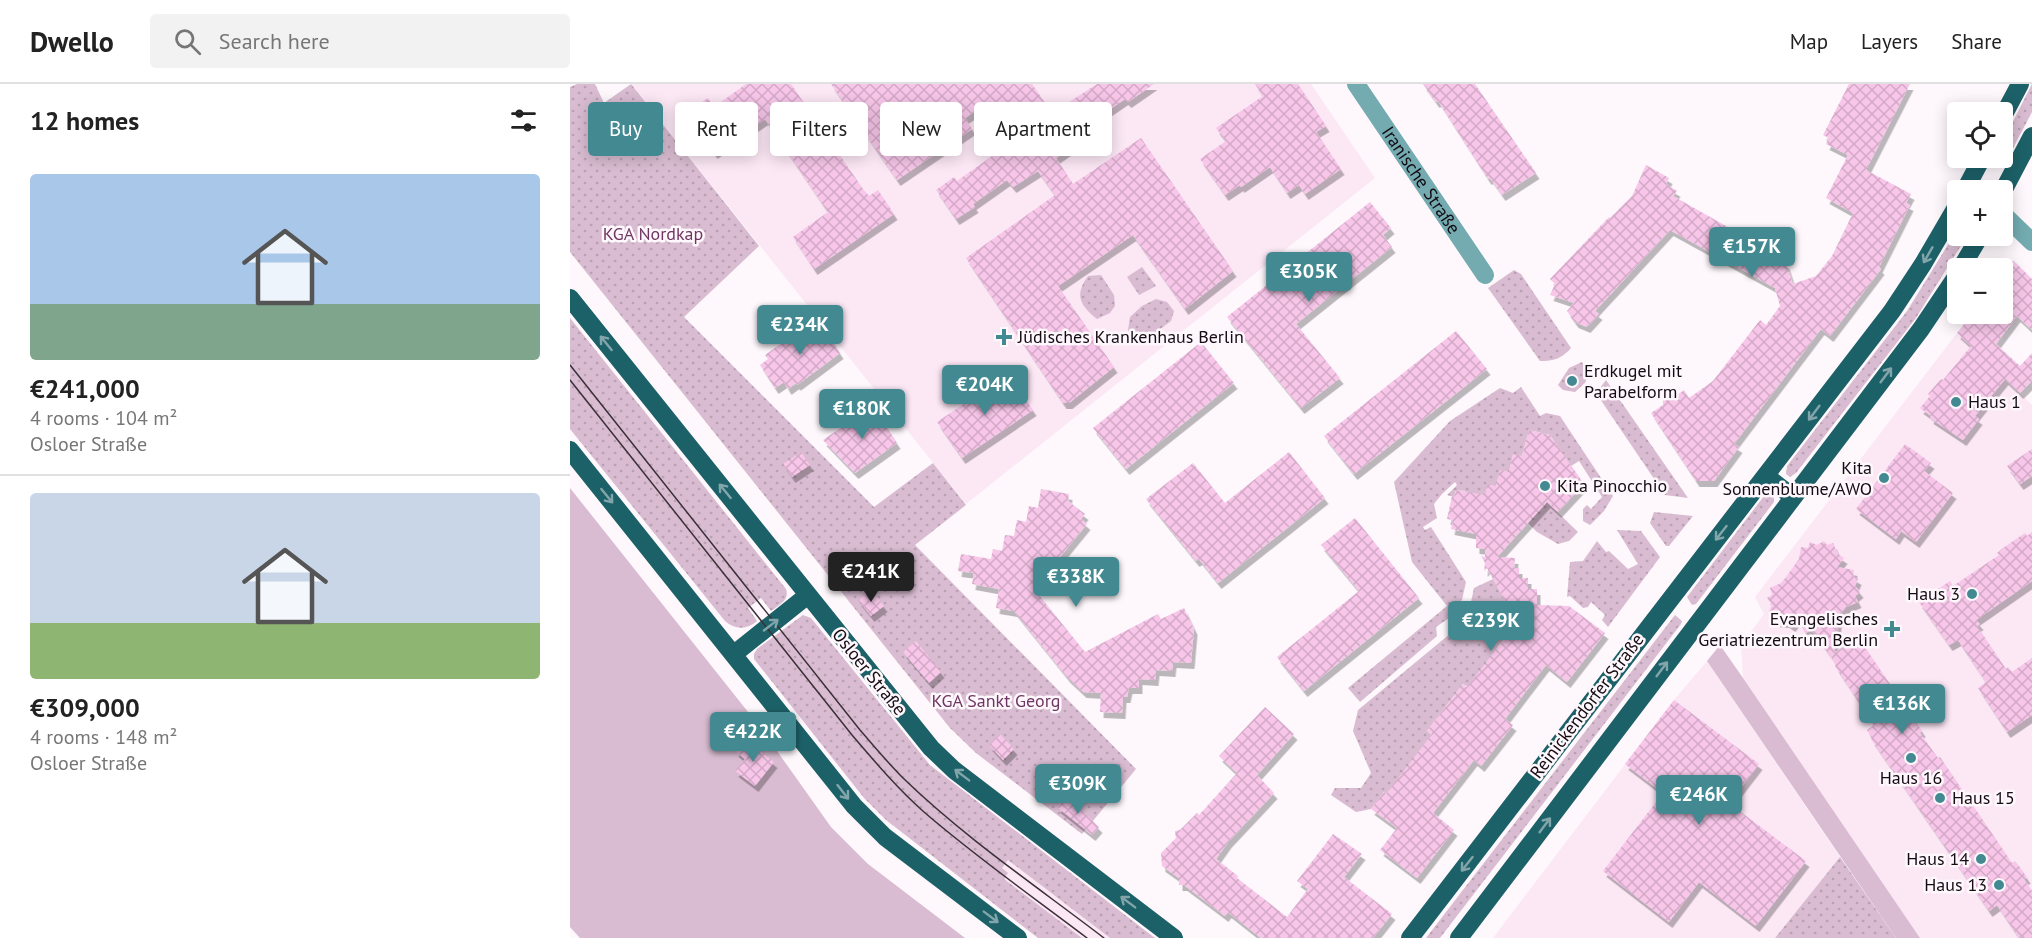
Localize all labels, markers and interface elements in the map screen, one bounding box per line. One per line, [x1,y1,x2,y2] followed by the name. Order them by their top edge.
[150,14,570,68] search box
[30,23,114,60] text: Dwello
[171,25,204,58] icon: search
[219,27,330,55] text: Search here
[1790,28,1828,55] text: Map
[1861,28,1918,55] text: Layers
[1951,28,2002,55] text: Share
[588,102,663,156] chip: Buy
[675,102,758,156] chip: Rent
[770,102,868,156] chip: Filters
[880,102,962,156] chip: New
[974,102,1112,156] chip: Apartment
[1947,102,2013,324] map controls
[1947,102,2013,168] button: locate
[30,104,139,137] text: 12 homes
[507,104,540,137] icon: filters
[1377,122,1466,238] street label: Iranische Straße
[1947,180,2013,246] button: +
[231,213,339,321] icon: home
[603,222,703,245] park label: KGA Nordkap
[1710,227,1794,278] pin: €157K
[1723,233,1781,259] text: €157K
[1922,246,1934,263] one-way arrow
[1267,252,1351,303] pin: €305K
[1280,258,1338,284] text: €305K
[1947,258,2013,324] button: −
[758,305,842,356] pin: €234K
[771,311,829,337] text: €234K
[1017,325,1244,348] place label: Jüdisches Krankenhaus Berlin
[995,328,1013,346] marker: Jüdisches Krankenhaus Berlin
[600,335,613,351] one-way arrow
[1584,359,1682,403] place label: Erdkugel mit Parabelform
[943,365,1027,416] pin: €204K
[1879,368,1892,384] one-way arrow
[956,371,1014,397] text: €204K
[30,372,140,405] text: €241,000
[1565,374,1579,388] marker: Erdkugel mit Parabelform
[820,389,904,440] pin: €180K
[1968,390,2021,413] place label: Haus 1
[833,395,891,421] text: €180K
[1949,395,1963,409] marker: Haus 1
[1808,404,1820,420] one-way arrow
[30,405,177,431] text: 4 rooms · 104 m²
[30,431,147,457] text: Osloer Straße
[1722,456,1872,500] place label: Kita Sonnenblume/AWO
[1877,471,1891,485] marker: Kita Sonnenblume/AWO
[1557,474,1667,497] place label: Kita Pinocchio
[1538,479,1552,493] marker: Kita Pinocchio
[719,484,732,500] one-way arrow
[600,488,613,504] one-way arrow
[1714,525,1727,541] one-way arrow
[231,532,339,640] icon: home
[829,552,913,603] pin: €241K
[1034,557,1118,608] pin: €338K
[842,558,900,584] text: €241K
[1047,563,1105,589] text: €338K
[1907,582,1960,605] place label: Haus 3
[1965,587,1979,601] marker: Haus 3
[1449,601,1533,652] pin: €239K
[1462,607,1520,633] text: €239K
[1698,607,1878,651] place label: Evangelisches Geriatriezentrum Berlin
[763,618,779,631] one-way arrow
[1883,620,1901,638] marker: Evangelisches Geriatriezentrum Berlin
[827,624,911,720] street label: Osloer Straße
[1525,629,1649,783] street label: Reinickendorfer Straße
[1656,662,1669,678] one-way arrow
[1860,684,1944,735] pin: €136K
[932,689,1060,712] park label: KGA Sankt Georg
[1873,690,1931,716] text: €136K
[30,691,140,724] text: €309,000
[711,712,795,763] pin: €422K
[724,718,782,744] text: €422K
[30,724,177,750] text: 4 rooms · 148 m²
[30,750,147,776] text: Osloer Straße
[1904,751,1918,765] marker: Haus 16
[1036,764,1120,815] pin: €309K
[1880,766,1942,789] place label: Haus 16
[954,769,970,782] one-way arrow
[1049,770,1107,796] text: €309K
[1657,775,1741,826] pin: €246K
[1670,781,1728,807] text: €246K
[836,783,849,799] one-way arrow
[1952,786,2015,809] place label: Haus 15
[1933,791,1947,805] marker: Haus 15
[1538,817,1551,833] one-way arrow
[1906,847,1969,870] place label: Haus 14
[1974,852,1988,866] marker: Haus 14
[1460,855,1473,871] one-way arrow
[1924,873,1987,896] place label: Haus 13
[1992,878,2006,892] marker: Haus 13
[1120,896,1136,909] one-way arrow
[982,911,998,924] one-way arrow

